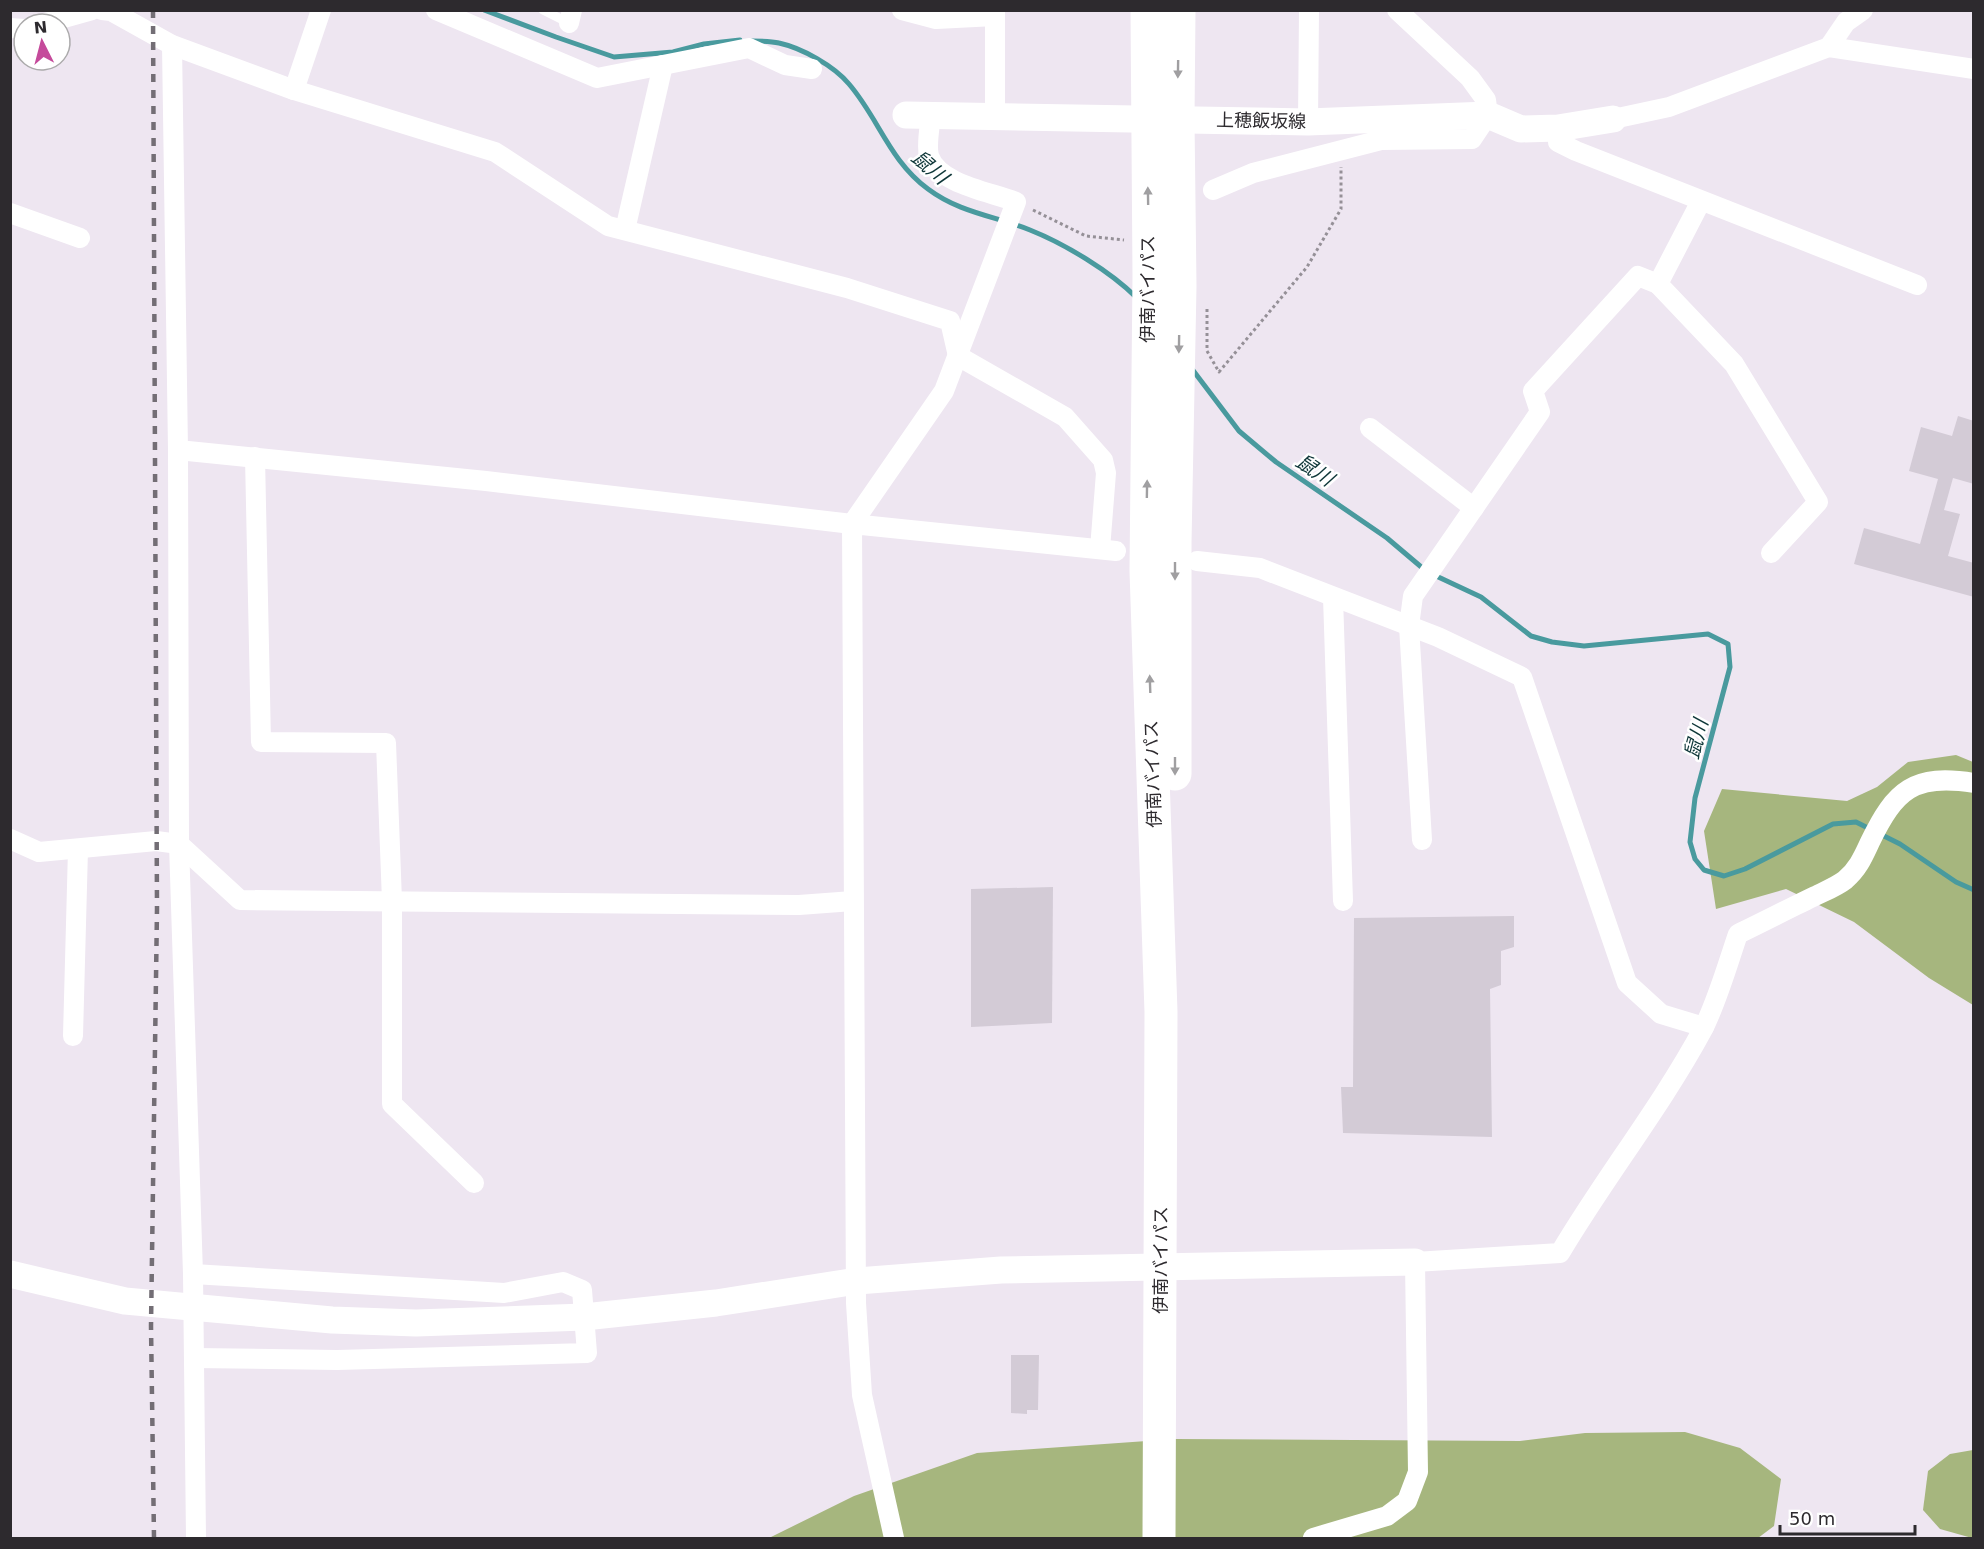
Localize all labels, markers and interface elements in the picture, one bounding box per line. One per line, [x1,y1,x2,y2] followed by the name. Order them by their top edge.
[12,12,72,72] north arrow
[33,17,48,38] text: N
[1174,59,1183,78] one-way arrow
[1216,109,1306,132] street label: 上穂飯坂線
[907,145,954,190] water label: 鼠川
[1143,187,1153,206] one-way arrow
[1137,235,1158,343] street label: 伊南バイパス
[1174,335,1183,354] one-way arrow
[1292,449,1340,492] water label: 鼠川
[1142,479,1151,498] one-way arrow
[1170,562,1180,581] one-way arrow
[1145,674,1154,693] one-way arrow
[1679,715,1713,761] water label: 鼠川
[1140,720,1165,828] street label: 伊南バイパス
[1170,757,1180,776] one-way arrow
[1150,1206,1171,1314] street label: 伊南バイパス
[1780,1498,1915,1536] scale bar
[1789,1508,1835,1529] text: 50 m

